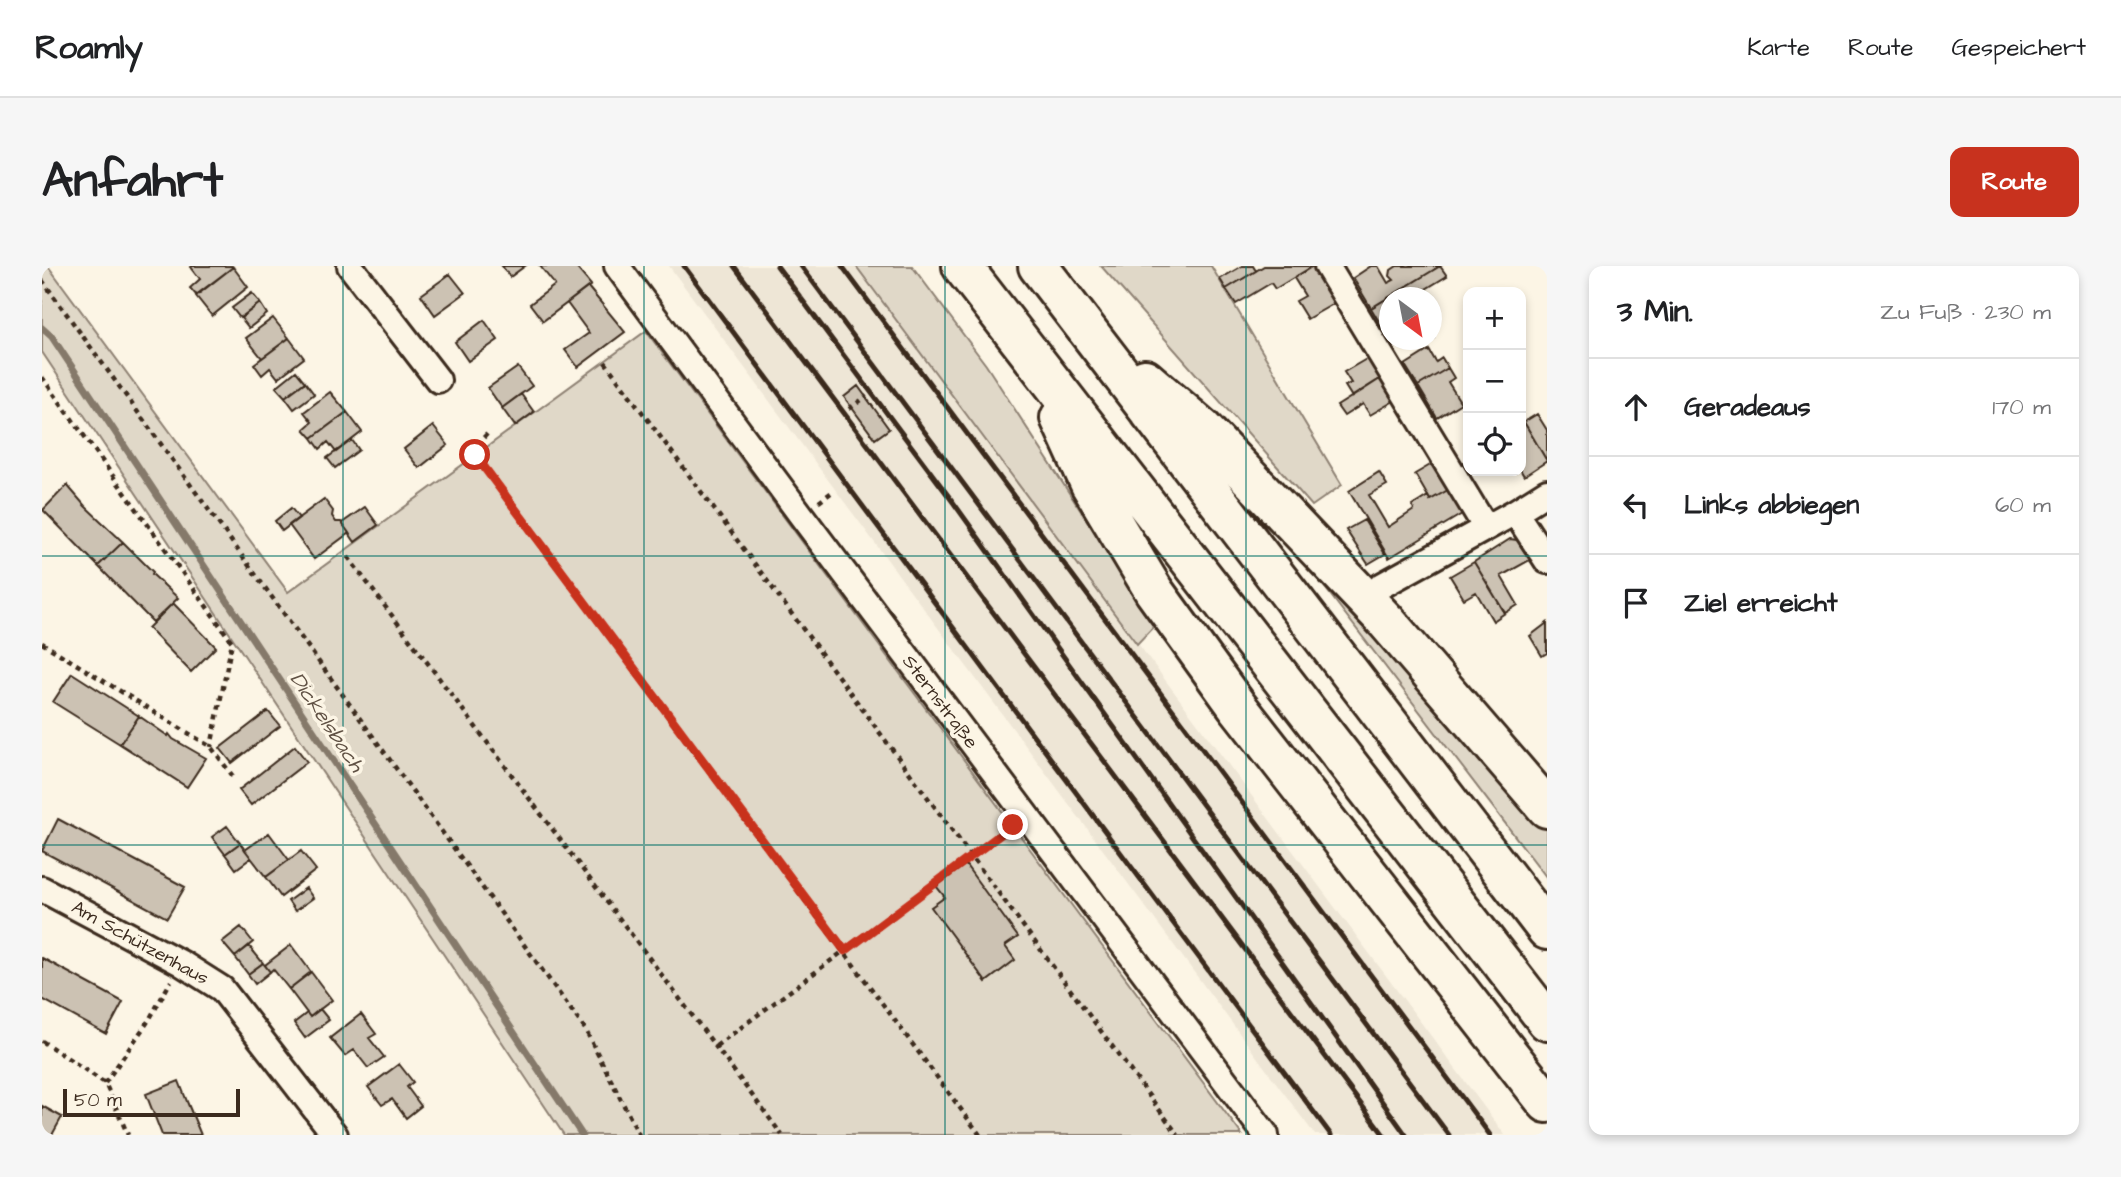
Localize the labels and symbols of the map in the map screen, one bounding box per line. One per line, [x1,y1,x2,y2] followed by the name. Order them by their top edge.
[1379,287,1442,350] north arrow
[459,439,490,470] route start
[896,649,984,755] street label: Sternstraße
[283,666,372,779] water label: Dickelsbach
[997,809,1028,840] route end
[67,894,213,992] street label: Am Schützenhaus
[63,1086,240,1118] scale bar

